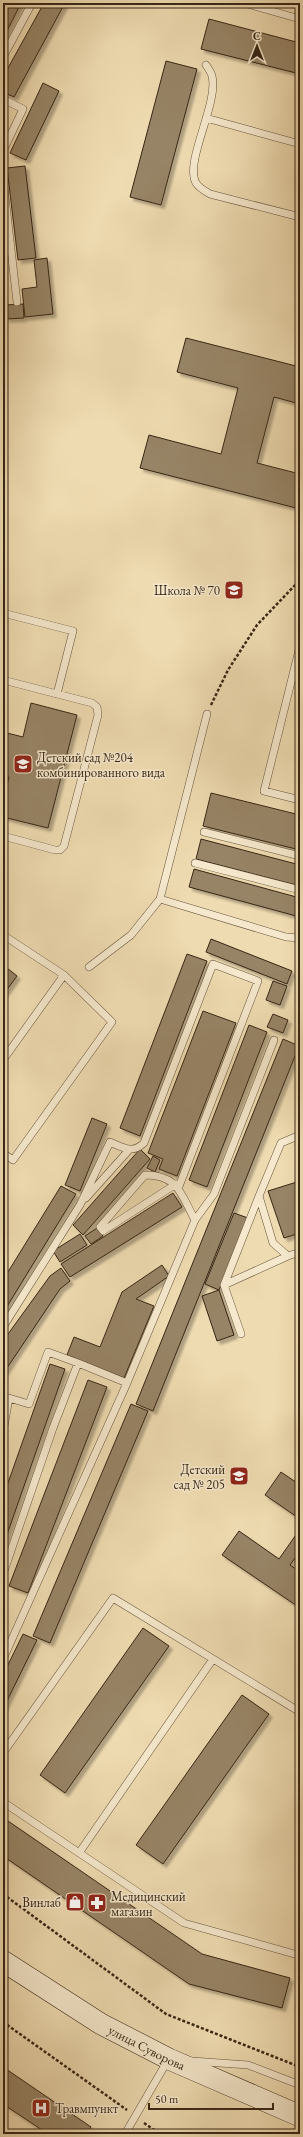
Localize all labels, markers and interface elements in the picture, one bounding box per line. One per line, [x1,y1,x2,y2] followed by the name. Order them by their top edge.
[237,26,277,66] north arrow
[253,29,261,43] text: С
[223,579,245,601] school or university icon: Школа № 70
[154,582,220,599] place label: Школа № 70
[37,749,166,781] place label: Детский сад №204 комбинированного вида
[12,753,34,775] school or university icon: Детский сад №204 комбинированного вида
[174,1461,225,1493] place label: Детский сад № 205
[228,1465,250,1487] school or university icon: Детский сад № 205
[111,1888,186,1920] place label: Медицинский магазин
[64,1891,86,1913] shop icon: Винлаб
[86,1892,108,1914] pharmacy icon: Медицинский магазин
[22,1894,61,1911] place label: Винлаб
[105,2021,188,2074] street label: улица Суворова
[149,2085,273,2111] scale bar
[155,2091,179,2107] text: 50 m
[30,2097,52,2119] hospital icon: Травмпункт
[55,2100,119,2117] place label: Травмпункт

